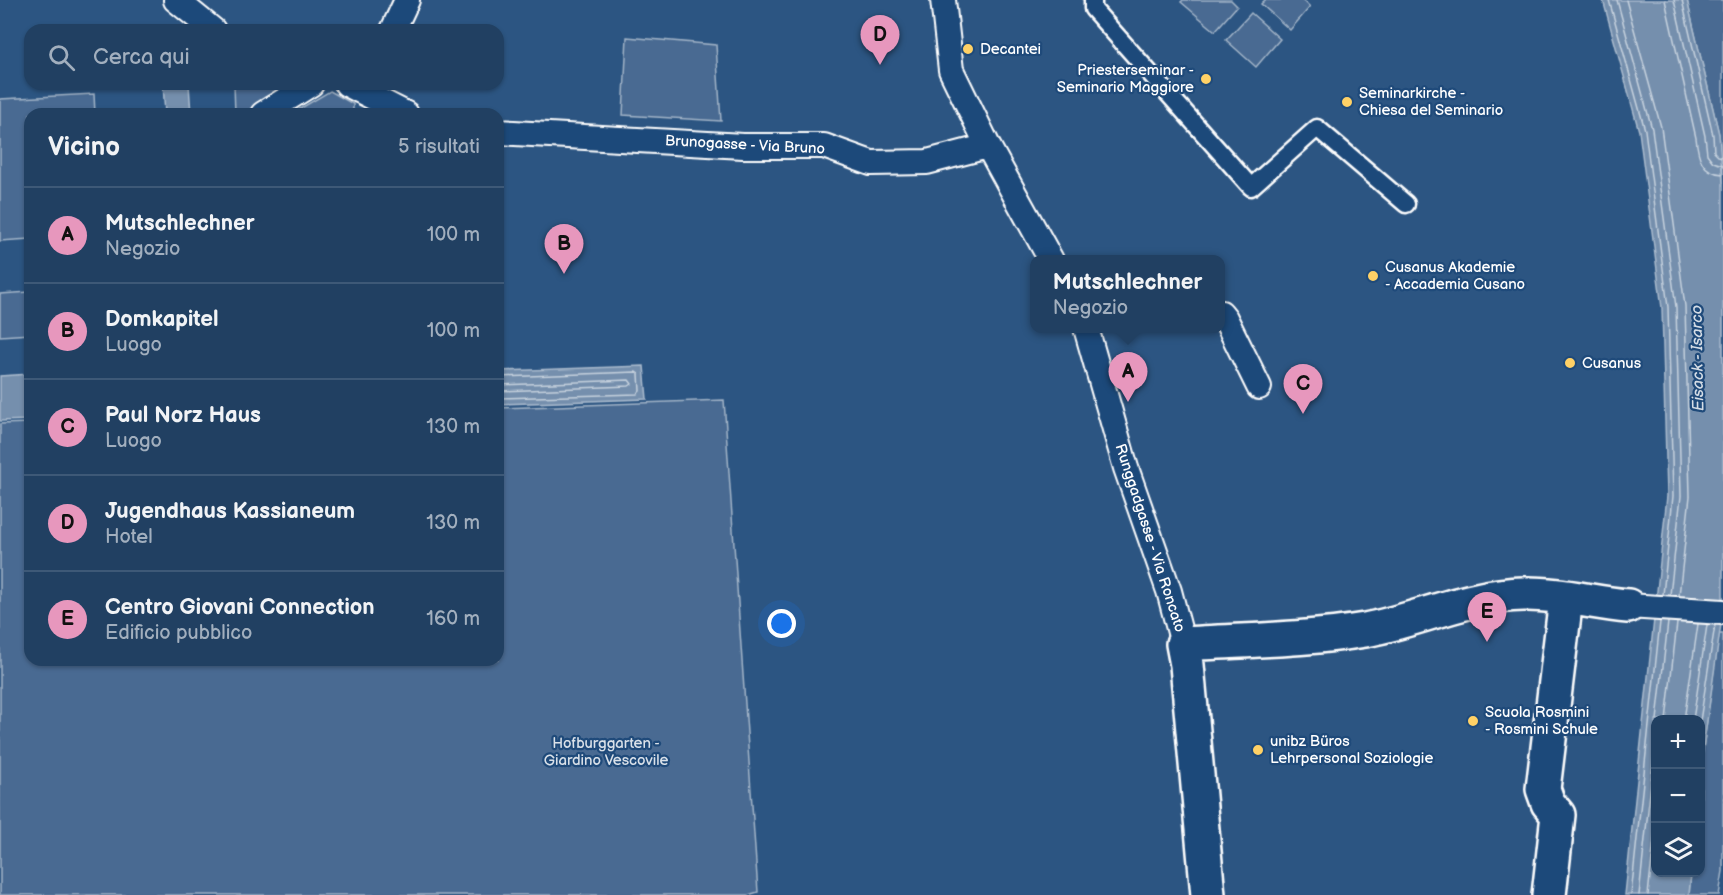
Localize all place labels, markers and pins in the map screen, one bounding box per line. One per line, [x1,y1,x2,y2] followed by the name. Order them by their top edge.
[860,16,900,65] pin: D
[980,40,1041,59] place label: Decantei
[961,42,975,56] marker: Decantei
[1057,61,1194,97] place label: Priesterseminar - Seminario Maggiore
[1199,72,1213,86] marker: Priesterseminar - Seminario Maggiore
[1359,84,1503,120] place label: Seminarkirche - Chiesa del Seminario
[1340,95,1354,109] marker: Seminarkirche - Chiesa del Seminario
[544,224,584,274] pin: B
[1385,258,1525,294] place label: Cusanus Akademie - Accademia Cusano
[1366,269,1380,283] marker: Cusanus Akademie - Accademia Cusano
[1108,352,1148,402] pin: A
[1582,354,1642,373] place label: Cusanus
[1563,356,1577,370] marker: Cusanus
[1284,364,1322,414] pin: C
[1468,592,1506,642] pin: E
[1485,703,1598,739] place label: Scuola Rosmini - Rosmini Schule
[1466,714,1480,728] marker: Scuola Rosmini - Rosmini Schule
[1270,732,1433,768] place label: unibz Büros Lehrpersonal Soziologie
[1251,743,1265,757] marker: unibz Büros Lehrpersonal Soziologie

